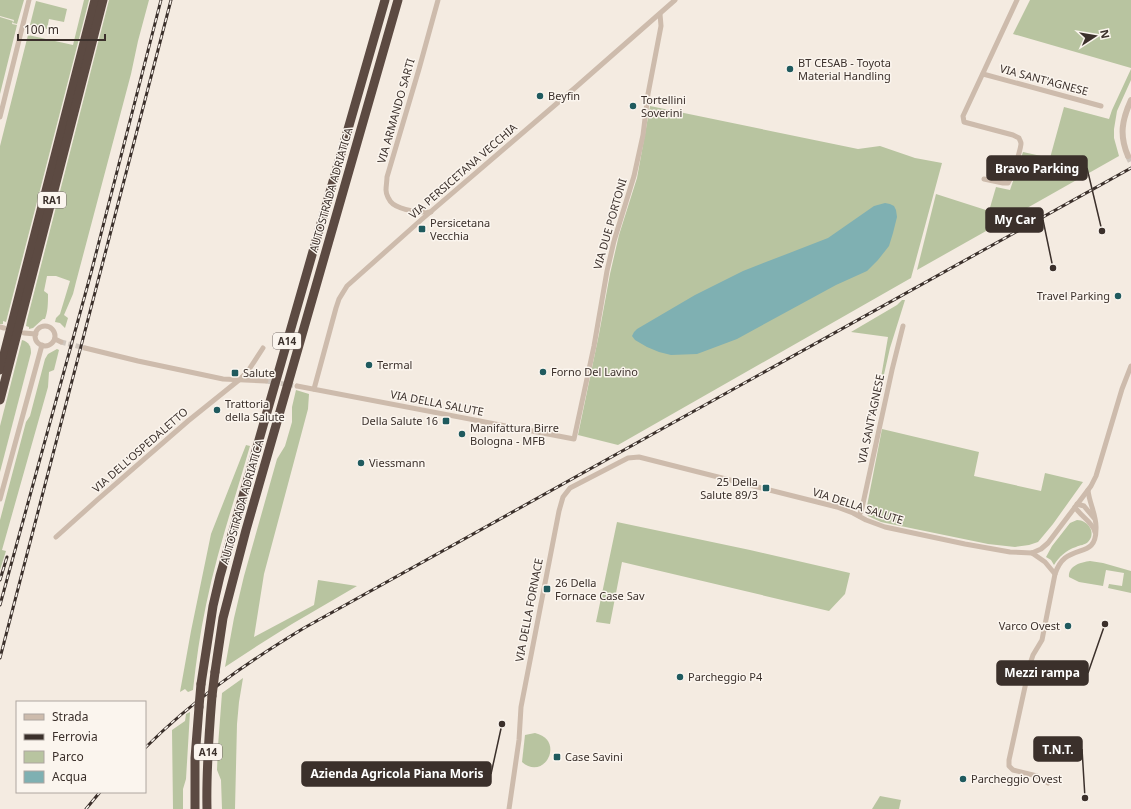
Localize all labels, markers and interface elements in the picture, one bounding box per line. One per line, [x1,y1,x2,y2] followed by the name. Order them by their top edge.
[18,16,105,42] scale bar
[1075,16,1115,56] north arrow
[24,21,59,38] text: 100 m
[1097,28,1114,40] text: N
[798,55,891,83] place label: BT CESAB - Toyota Material Handling
[373,56,418,165] street label: VIA ARMANDO SARTI
[998,61,1090,99] street label: VIA SANT'AGNESE
[785,64,795,74] marker: BT CESAB - Toyota Material Handling
[548,88,580,103] place label: Beyfin
[535,91,545,101] marker: Beyfin
[641,92,686,120] place label: Tortellini Soverini
[628,101,638,111] marker: Tortellini Soverini
[405,119,521,222] street label: VIA PERSICETANA VECCHIA
[306,125,356,254] street label: AUTOSTRADA ADRIATICA
[987,156,1087,180] callout: Bravo Parking
[995,160,1079,177] text: Bravo Parking
[589,176,630,271] street label: VIA DUE PORTONI
[38,192,66,208] road number: RA1
[986,208,1043,232] callout: My Car
[994,211,1036,228] text: My Car
[430,215,490,243] place label: Persicetana Vecchia
[417,224,427,234] marker: Persicetana Vecchia
[1037,288,1110,303] place label: Travel Parking
[1113,291,1123,301] marker: Travel Parking
[273,333,301,349] road number: A14
[377,357,412,372] place label: Termal
[364,360,374,370] marker: Termal
[551,364,638,379] place label: Forno Del Lavino
[243,365,275,380] place label: Salute
[538,367,548,377] marker: Forno Del Lavino
[230,368,240,378] marker: Salute
[854,373,887,465] street label: VIA SANT'AGNESE
[389,386,485,419] street label: VIA DELLA SALUTE
[225,396,285,424] place label: Trattoria della Salute
[89,404,191,495] street label: VIA DELL'OSPEDALETTO
[212,405,222,415] marker: Trattoria della Salute
[362,413,438,428] place label: Della Salute 16
[441,416,451,426] marker: Della Salute 16
[470,420,559,448] place label: Manifattura Birre Bologna - MFB
[457,429,467,439] marker: Manifattura Birre Bologna - MFB
[217,437,267,566] street label: AUTOSTRADA ADRIATICA
[369,455,425,470] place label: Viessmann
[356,458,366,468] marker: Viessmann
[700,474,758,502] place label: 25 Della Salute 89/3
[761,483,771,493] marker: 25 Della Salute 89/3
[811,484,906,527] street label: VIA DELLA SALUTE
[511,557,546,663] street label: VIA DELLA FORNACE
[555,575,645,603] place label: 26 Della Fornace Case Sav
[542,584,552,594] marker: 26 Della Fornace Case Sav
[999,618,1060,633] place label: Varco Ovest
[1063,621,1073,631] marker: Varco Ovest
[997,661,1088,685] callout: Mezzi rampa
[1004,664,1080,681] text: Mezzi rampa
[688,669,763,684] place label: Parcheggio P4
[675,672,685,682] marker: Parcheggio P4
[16,701,146,793] legend
[52,708,88,725] text: Strada
[52,728,98,745] text: Ferrovia
[1034,737,1082,761] callout: T.N.T.
[1042,741,1074,758] text: T.N.T.
[194,744,222,760] road number: A14
[52,748,84,765] text: Parco
[565,749,623,764] place label: Case Savini
[552,752,562,762] marker: Case Savini
[302,762,491,786] callout: Azienda Agricola Piana Moris
[310,765,484,782] text: Azienda Agricola Piana Moris
[52,768,87,785] text: Acqua
[971,771,1062,786] place label: Parcheggio Ovest
[958,774,968,784] marker: Parcheggio Ovest

